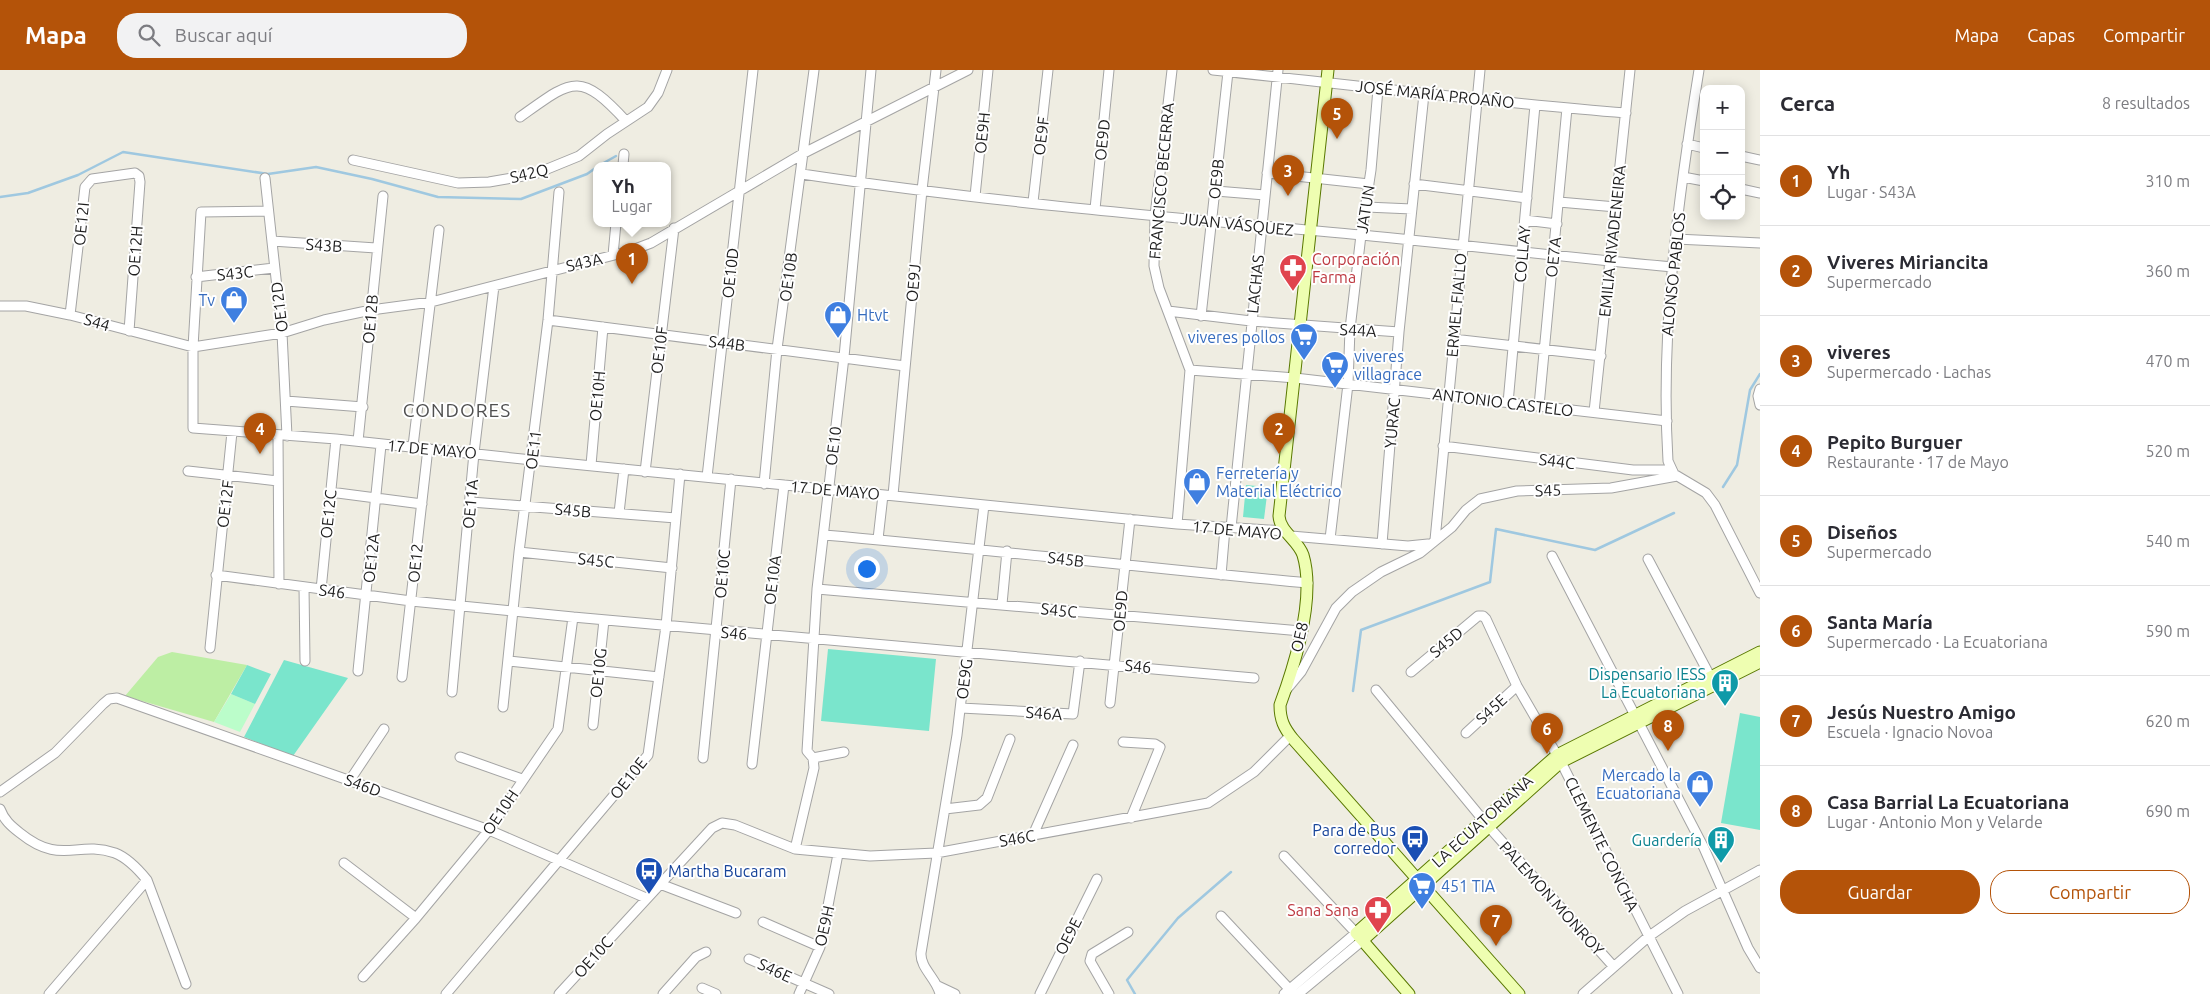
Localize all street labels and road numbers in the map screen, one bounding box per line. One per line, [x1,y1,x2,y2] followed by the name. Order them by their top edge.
[1355,75,1516,111] street label: JOSÉ MARÍA PROAÑO
[1145,101,1177,260] street label: FRANCISCO BECERRA
[971,111,993,155] street label: OE9H
[1030,116,1052,156] street label: OE9F
[1091,118,1113,162] street label: OE9D
[1205,158,1227,200] street label: OE9B
[508,160,550,186] street label: S42Q
[1595,164,1629,318] street label: EMILIA RIVADENEIRA
[1352,184,1378,234] street label: JATUN
[70,201,92,247] street label: OE12I
[1179,207,1295,239] street label: JUAN VÁSQUEZ
[1658,211,1688,337] street label: ALONSO PABLOS
[1511,224,1534,283] street label: COLLAY
[124,225,146,277] street label: OE12H
[305,235,343,255] street label: S43B
[1542,235,1564,278] street label: OE7A
[718,247,742,299] street label: OE10D
[564,249,605,275] street label: S43A
[776,251,800,303] street label: OE10B
[1442,252,1470,358] street label: ERMEL FIALLO
[1243,254,1267,314] street label: LACHAS
[216,262,254,284] street label: S43C
[902,263,924,303] street label: OE9J
[267,281,291,333] street label: OE12D
[359,294,381,344] street label: OE12B
[82,310,112,334] street label: S44
[1339,320,1377,340] street label: S44A
[647,325,671,375] street label: OE10F
[708,332,746,354] street label: S44B
[586,370,608,422] street label: OE10H
[1432,384,1574,420] street label: ANTONIO CASTELO
[1381,397,1403,449] street label: YURAC
[822,425,844,467] street label: OE10
[522,429,544,471] street label: OE11
[386,436,478,462] street label: 17 DE MAYO
[1538,450,1576,472] street label: S44C
[789,477,881,503] street label: 17 DE MAYO
[459,478,481,530] street label: OE11A
[213,479,237,529] street label: OE12F
[1534,481,1562,499] street label: S45
[316,488,340,539] street label: OE12C
[554,499,592,521] street label: S45B
[1191,517,1283,543] street label: 17 DE MAYO
[359,532,383,584] street label: OE12A
[404,542,426,584] street label: OE12
[711,548,733,599] street label: OE10C
[1047,548,1085,570] street label: S45B
[577,549,615,571] street label: S45C
[760,554,784,606] street label: OE10A
[318,580,346,602] street label: S46
[1109,589,1131,633] street label: OE9D
[1040,599,1078,621] street label: S45C
[1287,620,1311,654] street label: OE8
[720,623,748,643] street label: S46
[1426,623,1466,661] street label: S45D
[586,647,610,699] street label: OE10G
[1124,656,1152,676] street label: S46
[953,658,975,700] street label: OE9G
[1472,690,1510,728] street label: S45E
[1025,703,1064,723] street label: S46A
[606,754,650,802] street label: OE10E
[342,770,384,800] street label: S46D
[1428,771,1536,871] street label: LA ECUATORIANA
[1562,774,1643,915] street label: CLEMENTE CONCHA
[478,786,522,838] street label: OE10H
[998,826,1037,850] street label: S46C
[1496,837,1608,959] street label: PALEMON MONROY
[811,904,837,948] street label: OE9H
[1051,914,1085,958] street label: OE9E
[570,933,616,981] street label: OE10C
[755,954,795,986] street label: S46E

